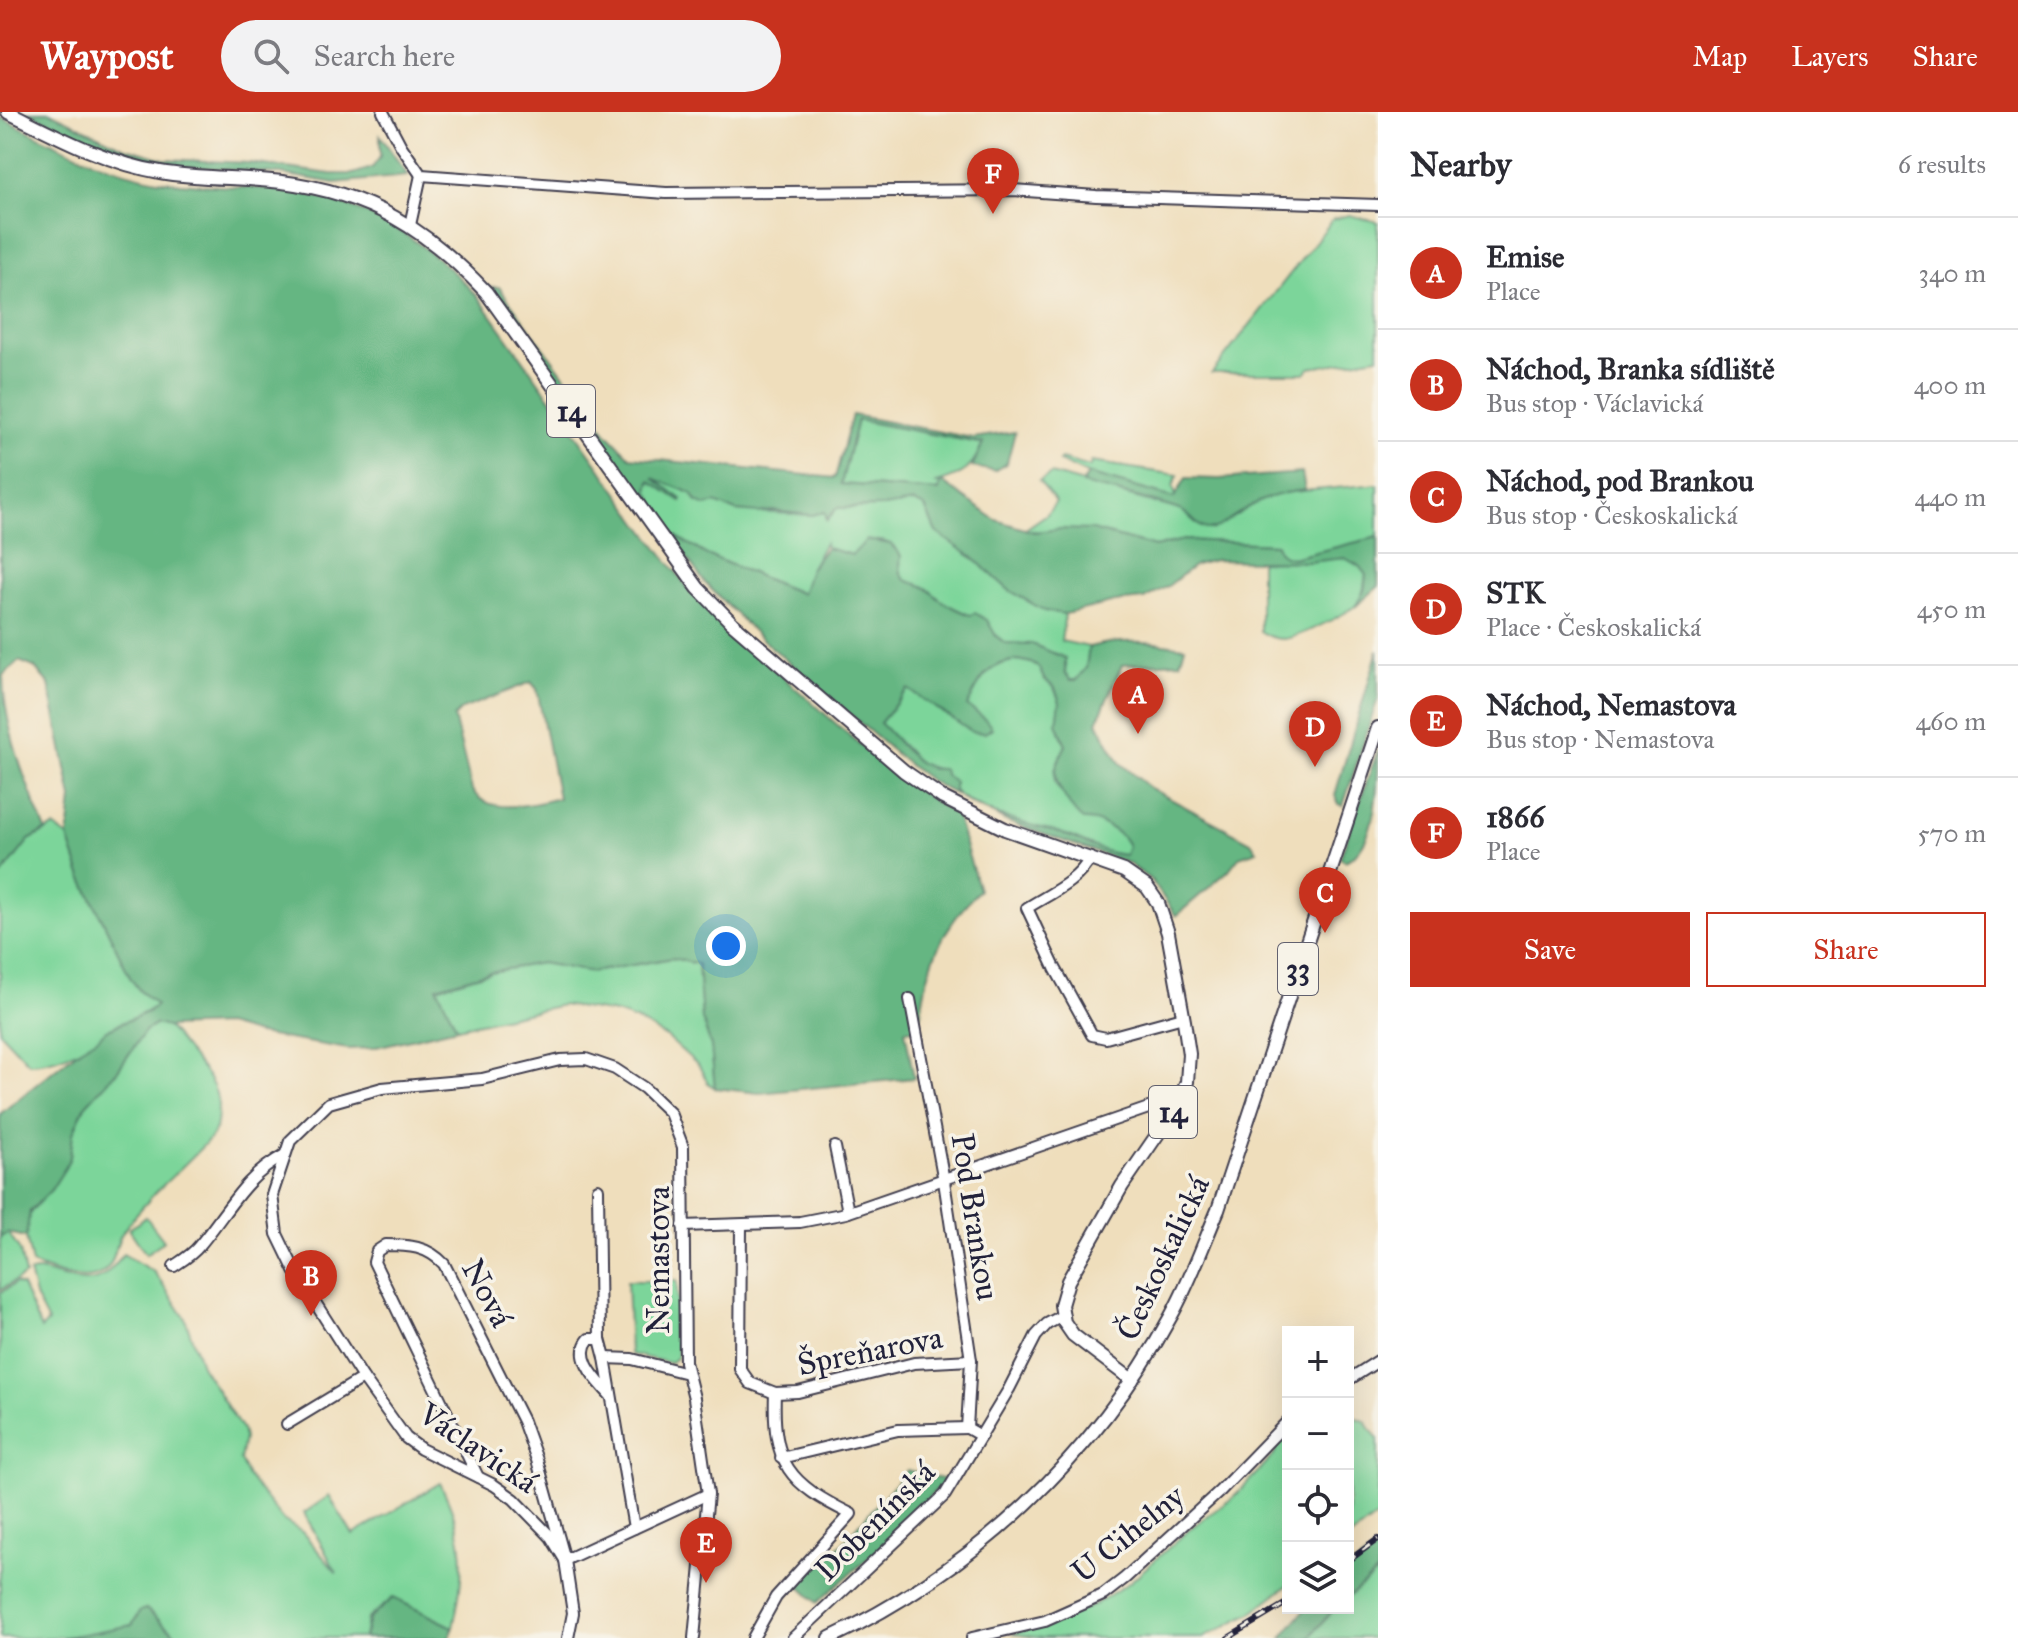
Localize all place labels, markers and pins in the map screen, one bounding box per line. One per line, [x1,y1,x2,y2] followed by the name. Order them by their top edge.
[967,148,1019,214] pin: F
[1112,668,1164,734] pin: A
[1289,701,1341,767] pin: D
[1299,867,1351,933] pin: C
[285,1250,337,1316] pin: B
[680,1517,732,1583] pin: E

